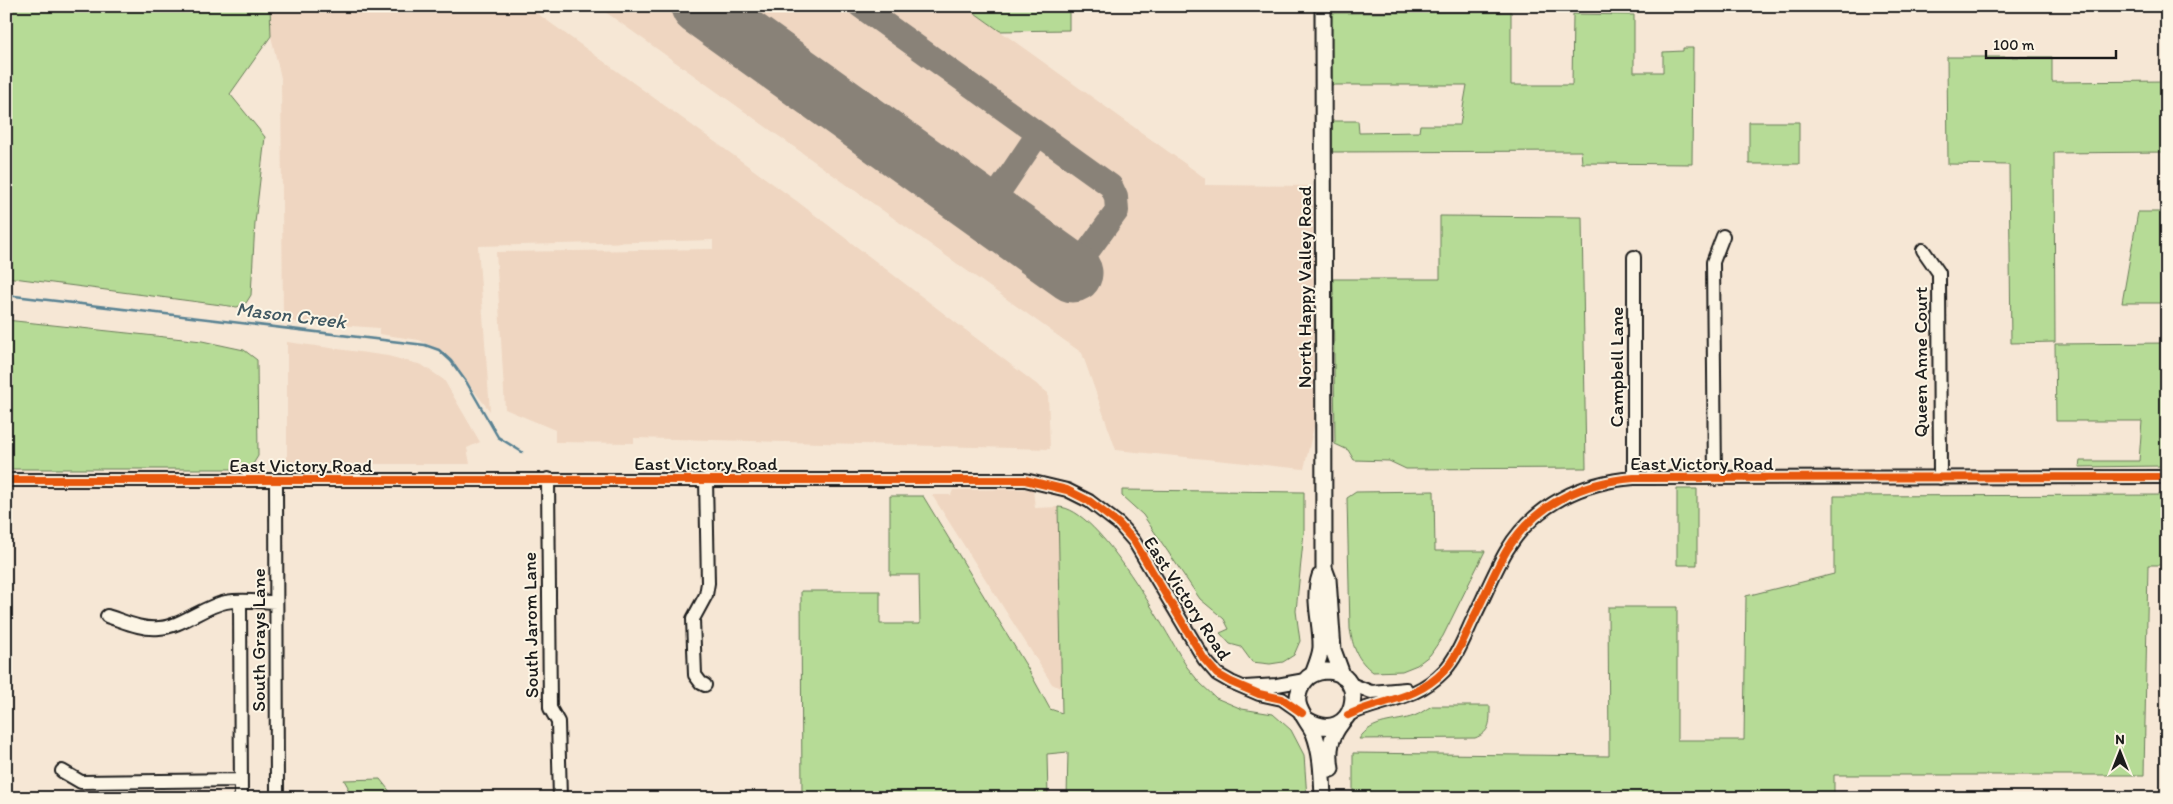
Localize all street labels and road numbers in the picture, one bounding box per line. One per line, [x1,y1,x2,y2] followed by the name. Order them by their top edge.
[1293,185,1316,388] street label: North Happy Valley Road
[1909,287,1932,437] street label: Queen Anne Court
[1605,307,1628,427] street label: Campbell Lane
[634,452,778,475] street label: East Victory Road
[1630,452,1774,475] street label: East Victory Road
[229,454,373,477] street label: East Victory Road
[1139,532,1237,665] street label: East Victory Road
[518,552,543,698] street label: South Jarom Lane
[247,568,270,712] street label: South Grays Lane

